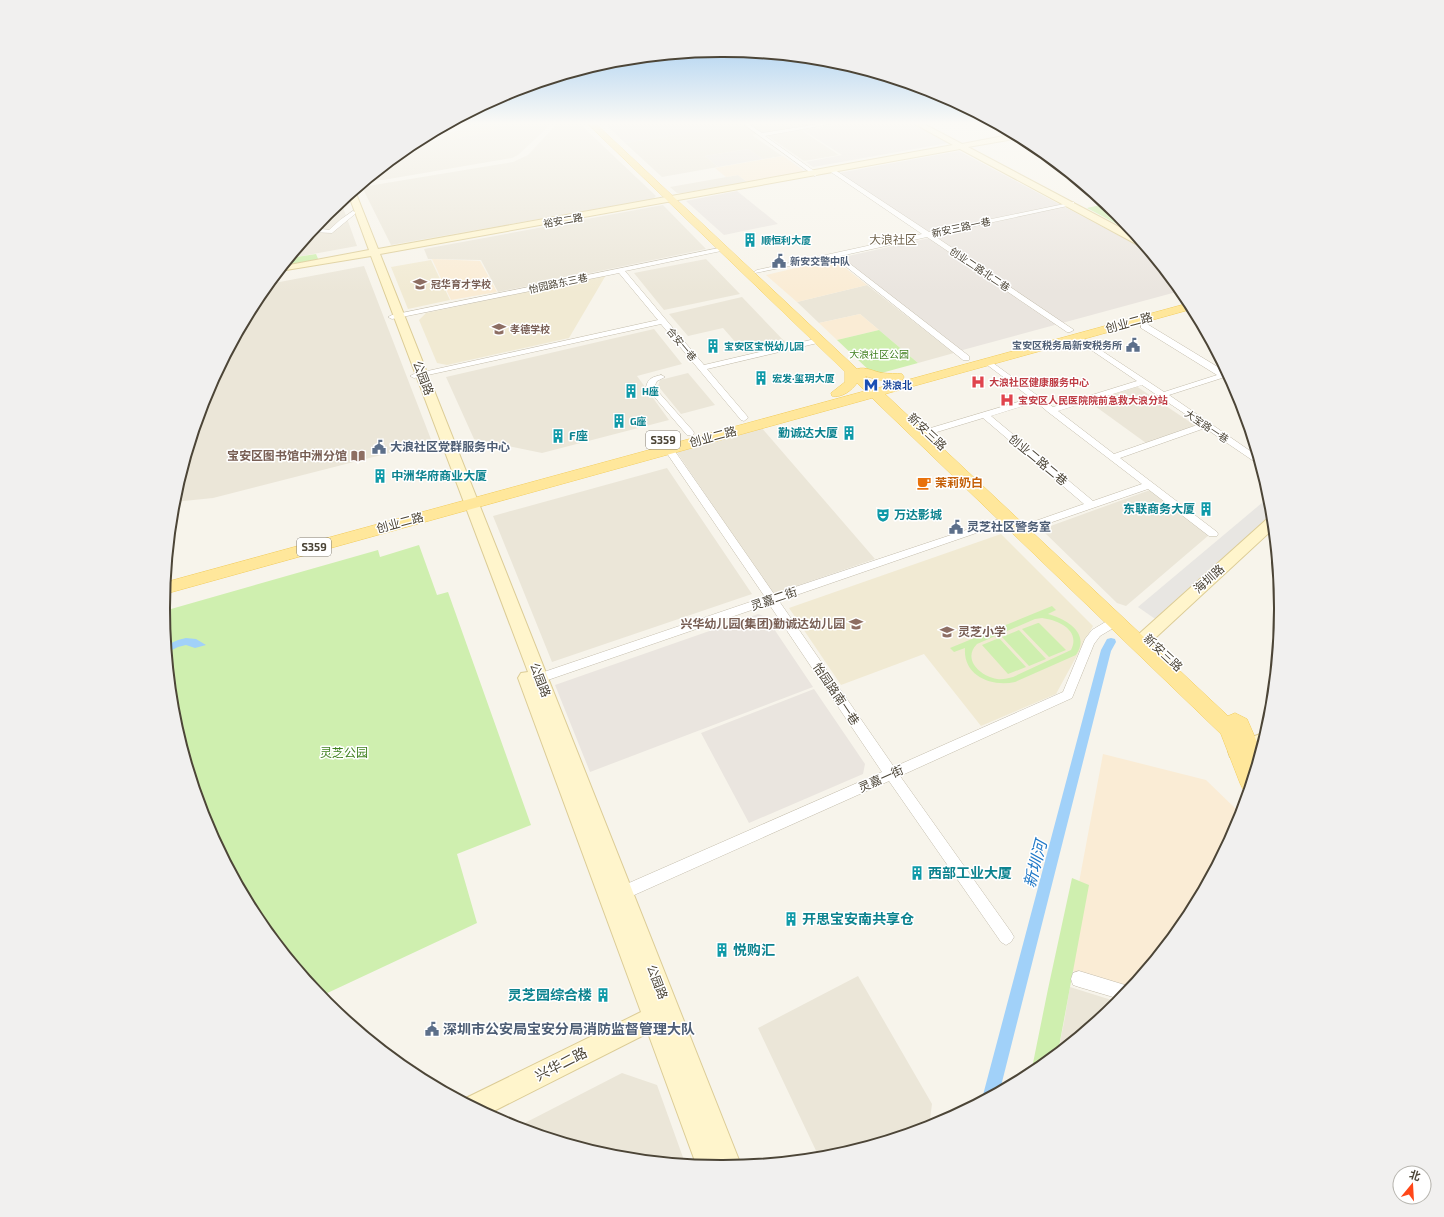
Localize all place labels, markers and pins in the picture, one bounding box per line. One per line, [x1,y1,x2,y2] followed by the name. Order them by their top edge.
[742,232,758,248] building icon: 顺恒利大厦
[761,234,811,246] place label: 顺恒利大厦
[771,253,787,269] public building icon: 新安交警中队
[790,255,850,267] place label: 新安交警中队
[412,276,428,292] school or university icon: 冠华育才学校
[431,278,491,290] place label: 冠华育才学校
[491,321,507,337] school or university icon: 孝德学校
[510,323,550,335] place label: 孝德学校
[1125,337,1141,353] public building icon: 宝安区税务局新安税务所
[705,338,721,354] building icon: 宝安区宝悦幼儿园
[1012,339,1122,351] place label: 宝安区税务局新安税务所
[724,340,804,352] place label: 宝安区宝悦幼儿园
[753,370,769,386] building icon: 宏发·玺玥大厦
[772,372,835,384] place label: 宏发·玺玥大厦
[970,374,986,390] hospital icon: 大浪社区健康服务中心
[989,376,1089,388] place label: 大浪社区健康服务中心
[863,377,879,393] metro station icon: 洪浪北
[882,379,912,391] place label: 洪浪北
[623,383,639,399] building icon: H座
[642,385,659,397] place label: H座
[999,392,1015,408] hospital icon: 宝安区人民医院院前急救大浪分站
[1018,394,1168,406] place label: 宝安区人民医院院前急救大浪分站
[611,413,627,429] building icon: G座
[630,415,646,427] place label: G座
[778,425,838,439] place label: 勤诚达大厦
[841,425,857,441] building icon: 勤诚达大厦
[550,428,566,444] building icon: F座
[569,428,588,442] place label: F座
[371,439,387,455] public building icon: 大浪社区党群服务中心
[390,439,510,453] place label: 大浪社区党群服务中心
[227,448,347,462] place label: 宝安区图书馆中洲分馆
[350,448,366,464] library icon: 宝安区图书馆中洲分馆
[372,468,388,484] building icon: 中洲华府商业大厦
[391,468,487,482] place label: 中洲华府商业大厦
[916,475,932,491] cafe icon: 茉莉奶白
[935,475,983,489] place label: 茉莉奶白
[1123,501,1195,515] place label: 东联商务大厦
[1198,501,1214,517] building icon: 东联商务大厦
[875,507,891,523] theatre icon: 万达影城
[894,507,942,521] place label: 万达影城
[948,519,964,535] public building icon: 灵芝社区警务室
[967,519,1051,533] place label: 灵芝社区警务室
[680,616,845,630] place label: 兴华幼儿园(集团)勤诚达幼儿园
[848,616,864,632] school or university icon: 兴华幼儿园(集团)勤诚达幼儿园
[939,624,955,640] school or university icon: 灵芝小学
[958,624,1006,638] place label: 灵芝小学
[928,864,1012,881] place label: 西部工业大厦
[909,865,925,881] building icon: 西部工业大厦
[802,910,914,927] place label: 开思宝安南共享仓
[783,911,799,927] building icon: 开思宝安南共享仓
[733,941,775,958] place label: 悦购汇
[714,942,730,958] building icon: 悦购汇
[508,986,592,1003] place label: 灵芝园综合楼
[595,987,611,1003] building icon: 灵芝园综合楼
[443,1020,695,1037] place label: 深圳市公安局宝安分局消防监督管理大队
[424,1021,440,1037] public building icon: 深圳市公安局宝安分局消防监督管理大队

